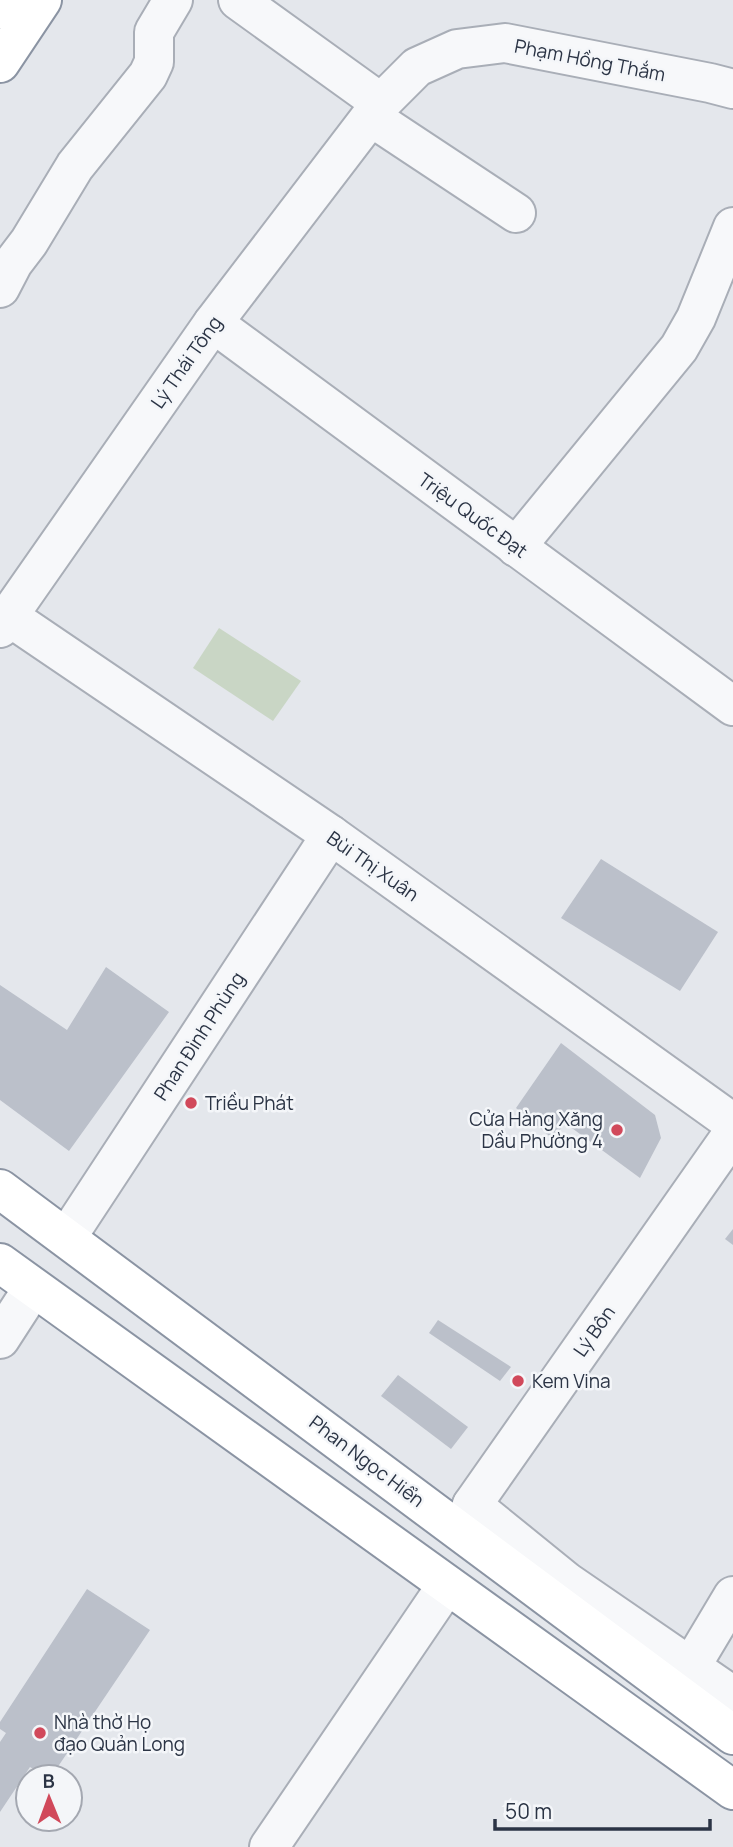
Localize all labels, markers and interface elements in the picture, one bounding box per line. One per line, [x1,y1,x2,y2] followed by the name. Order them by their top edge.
[512,33,668,87] street label: Phạm Hồng Thắm
[144,310,228,414] street label: Lý Thái Tông
[413,466,533,564] street label: Triệu Quốc Đạt
[322,825,424,907] street label: Bùi Thị Xuân
[148,967,250,1105] street label: Phan Đình Phùng
[205,1090,294,1116] place label: Triều Phát
[183,1095,199,1111] marker: Triều Phát
[469,1106,603,1154] place label: Cửa Hàng Xăng Dầu Phường 4
[609,1122,625,1138] marker: Cửa Hàng Xăng Dầu Phường 4
[567,1300,621,1362] street label: Lý Bôn
[532,1368,611,1394] place label: Kem Vina
[510,1373,526,1389] marker: Kem Vina
[304,1409,430,1513] street label: Phan Ngọc Hiển
[54,1709,185,1757] place label: Nhà thờ Họ đạo Quản Long
[32,1725,48,1741] marker: Nhà thờ Họ đạo Quản Long
[14,1763,84,1833] north arrow
[42,1768,55,1794] text: B
[495,1787,710,1831] scale bar
[505,1797,552,1825] text: 50 m

